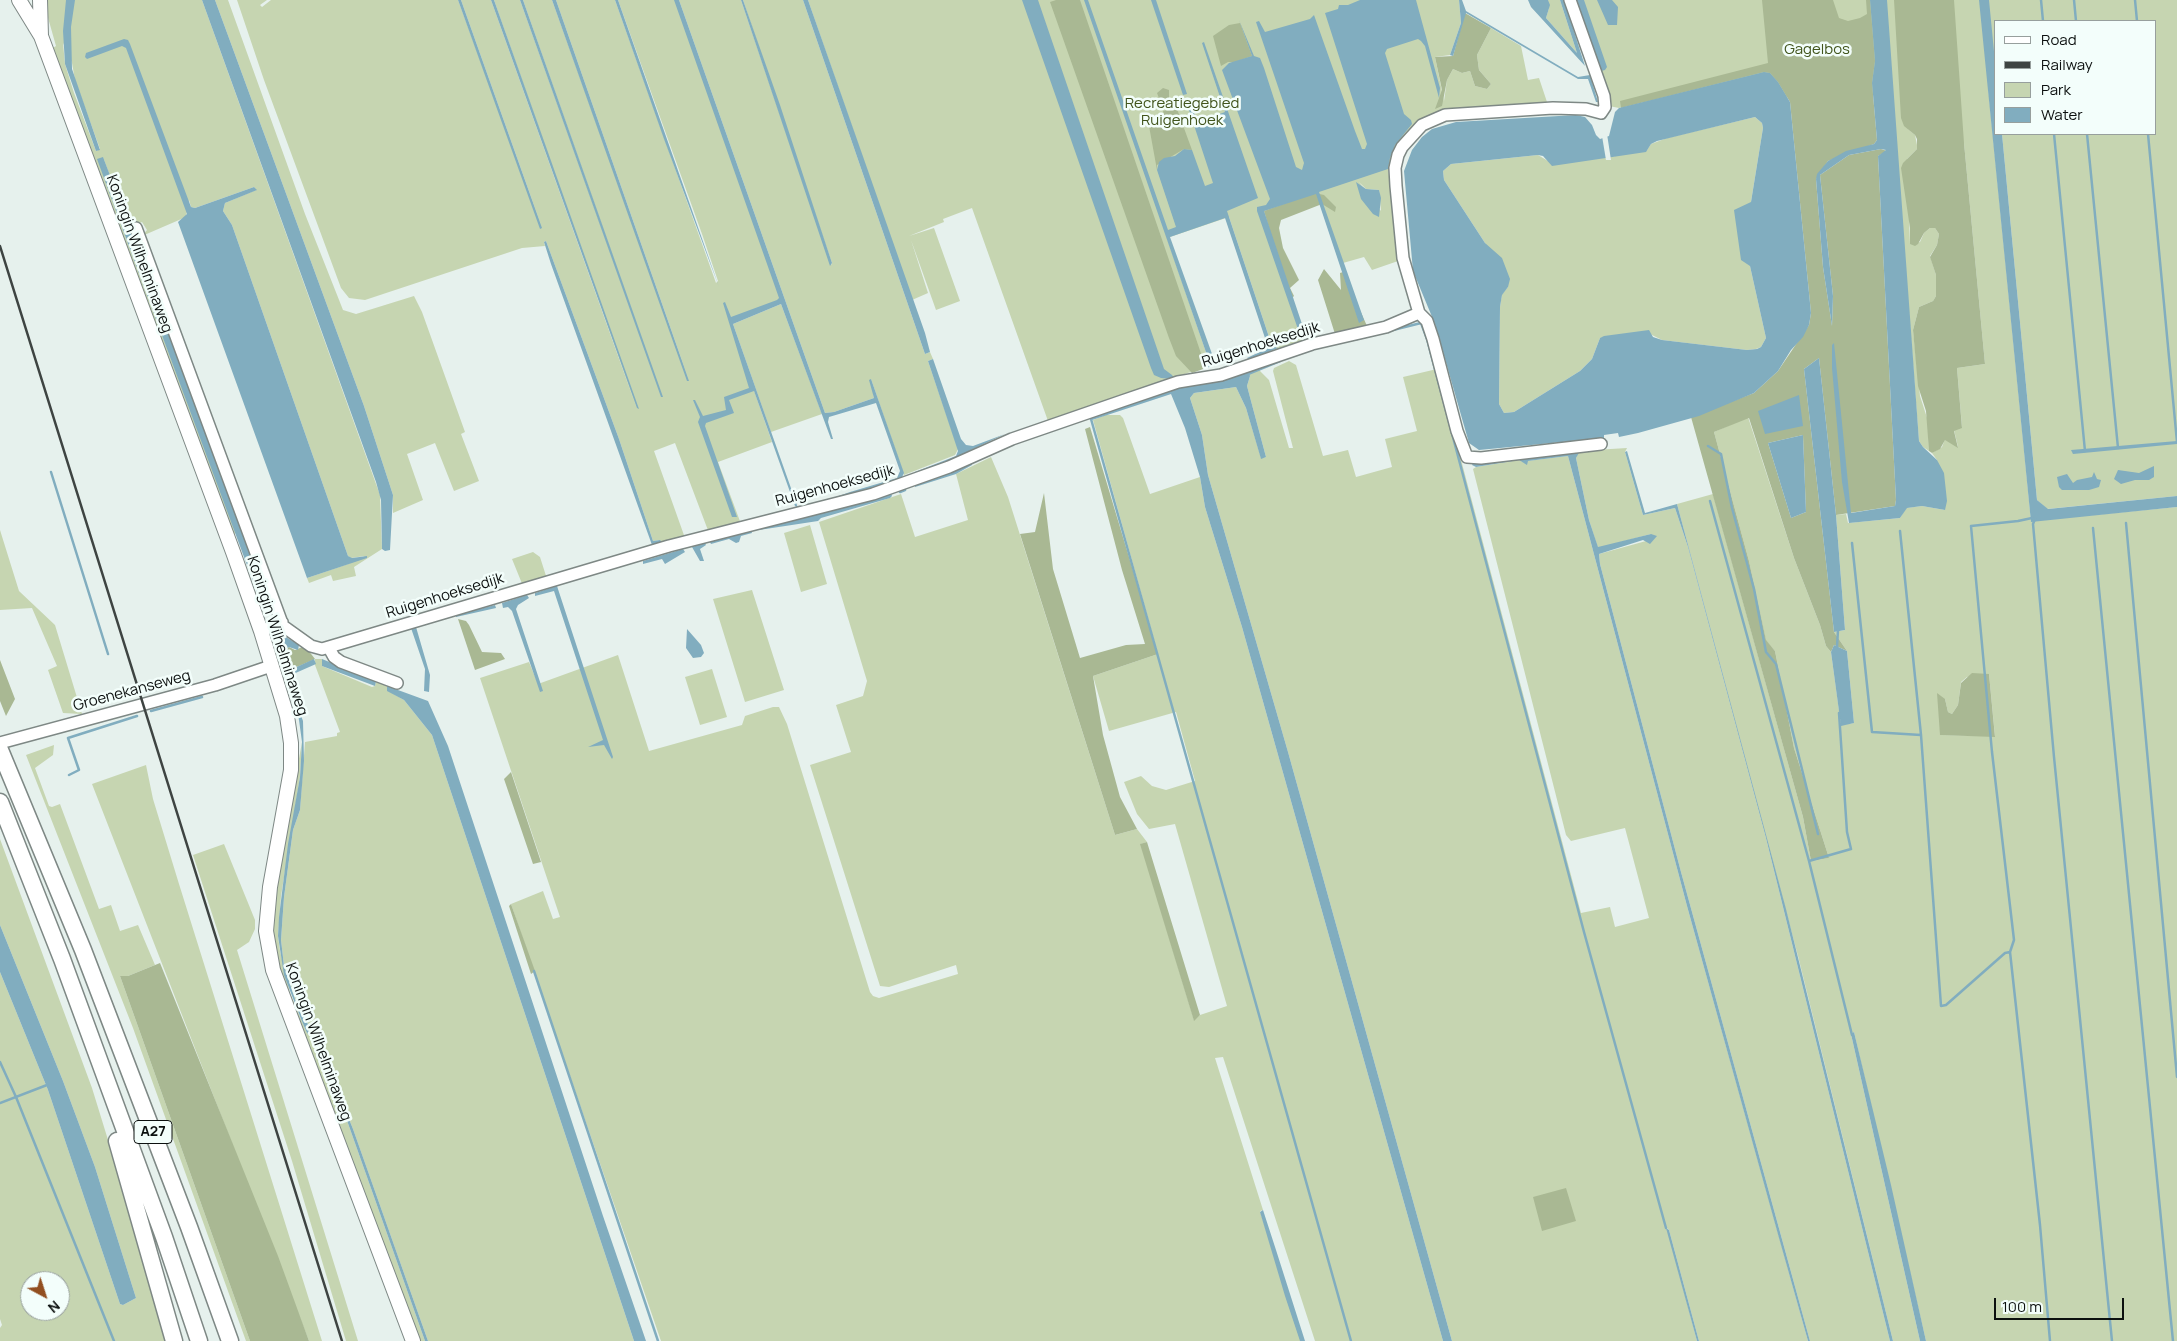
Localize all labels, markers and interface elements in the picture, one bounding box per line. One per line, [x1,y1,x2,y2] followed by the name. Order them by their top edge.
[1994,20,2157,135] legend
[2041,29,2077,50] text: Road
[1784,41,1850,59] park label: Gagelbos
[2041,54,2093,75] text: Railway
[2041,79,2071,100] text: Park
[1125,95,1239,130] park label: Recreatiegebied Ruigenhoek
[2041,104,2083,125] text: Water
[102,173,176,335] street label: Koningin Wilhelminaweg
[1200,319,1322,371] street label: Ruigenhoeksedijk
[774,461,896,511] street label: Ruigenhoeksedijk
[243,554,311,718] street label: Koningin Wilhelminaweg
[384,570,506,622] street label: Ruigenhoeksedijk
[71,667,193,715] street label: Groenekanseweg
[281,961,355,1123] street label: Koningin Wilhelminaweg
[134,1120,172,1144] road number: A27
[20,1271,70,1321] north arrow
[1997,1288,2127,1320] scale bar
[2002,1296,2042,1317] text: 100 m
[44,1297,64,1318] text: N

